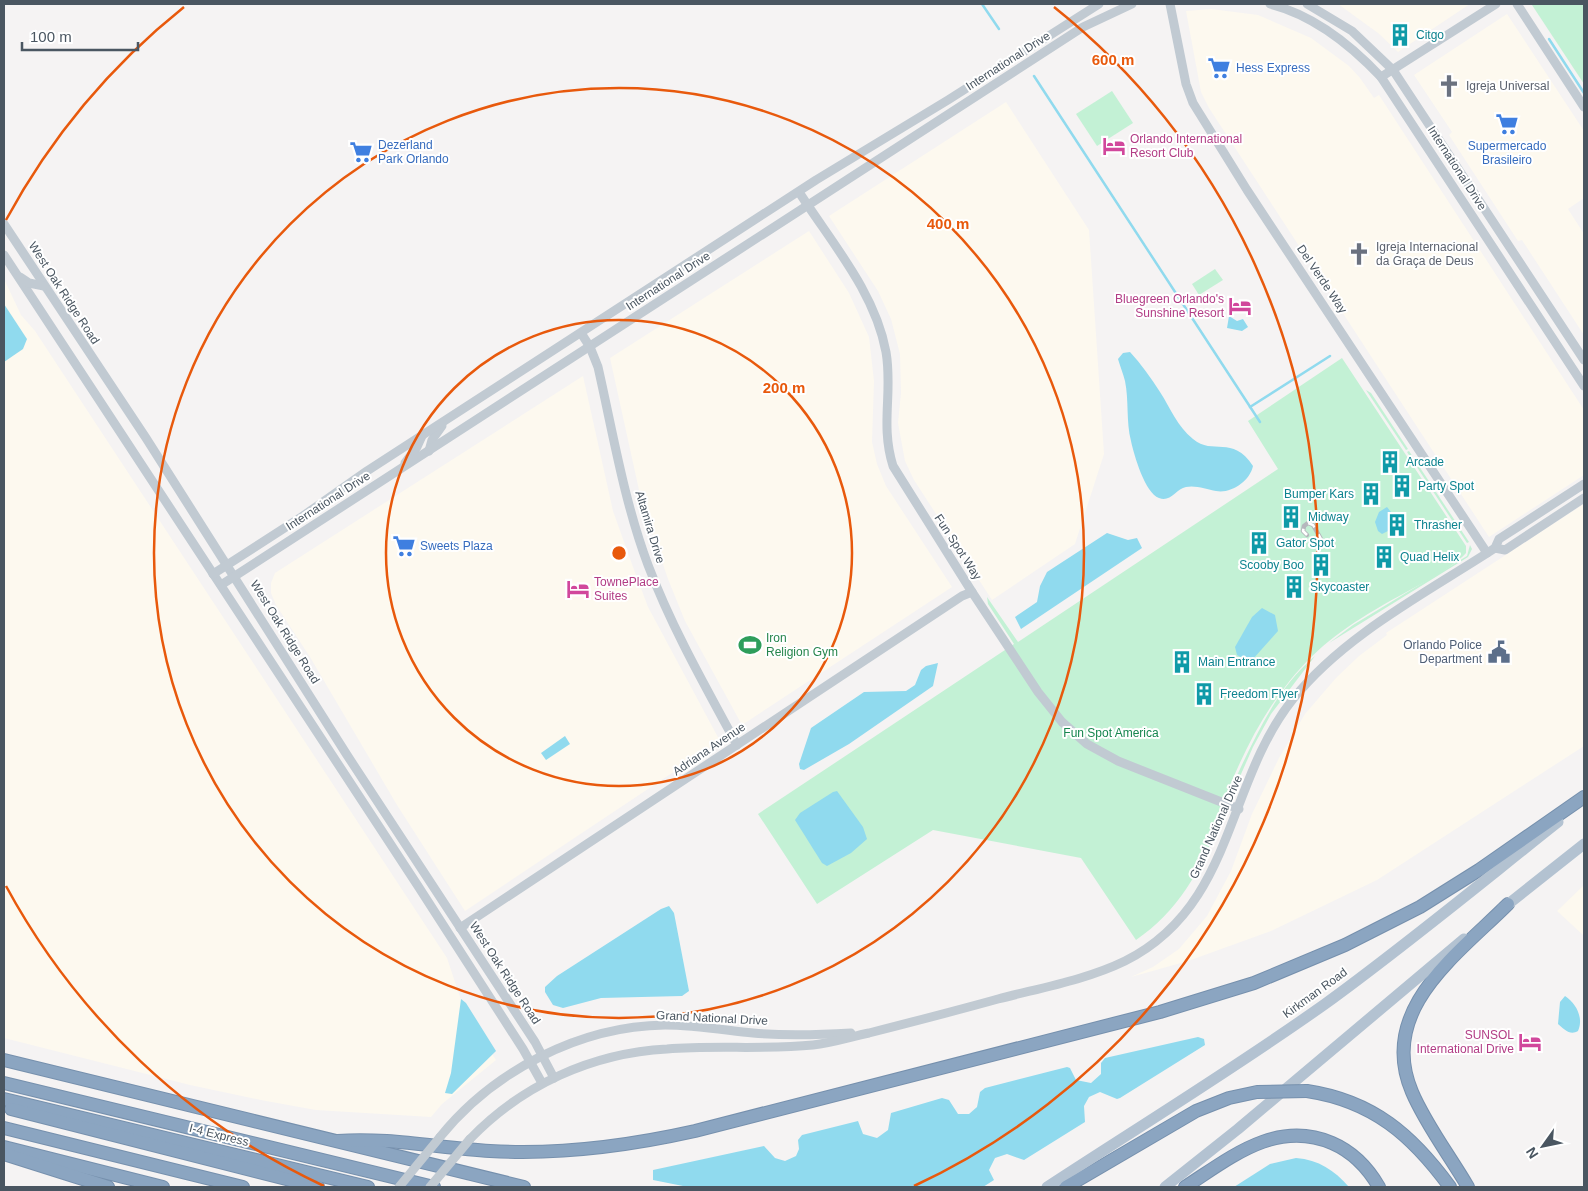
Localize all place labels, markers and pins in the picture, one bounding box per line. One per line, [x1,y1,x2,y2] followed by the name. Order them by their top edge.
[1387,22,1413,48] building icon: Citgo
[1416,28,1444,42] place label: Citgo
[1206,55,1232,81] supermarket icon: Hess Express
[1236,61,1310,75] place label: Hess Express
[1436,73,1462,99] church icon: Igreja Universal
[1466,79,1549,93] place label: Igreja Universal
[1494,111,1520,137] supermarket icon: Supermercado Brasileiro
[1130,132,1242,160] place label: Orlando International Resort Club
[1101,133,1127,159] hotel icon: Orlando International Resort Club
[378,138,449,166] place label: Dezerland Park Orlando
[348,139,374,165] supermarket icon: Dezerland Park Orlando
[1468,139,1547,167] place label: Supermercado Brasileiro
[1376,240,1478,268] place label: Igreja Internacional da Graça de Deus
[1346,241,1372,267] church icon: Igreja Internacional da Graça de Deus
[1115,292,1225,320] place label: Bluegreen Orlando's Sunshine Resort
[1227,293,1253,319] hotel icon: Bluegreen Orlando's Sunshine Resort
[1377,449,1403,475] building icon: Arcade
[1406,455,1444,469] place label: Arcade
[1389,473,1415,499] building icon: Party Spot
[1418,479,1475,493] place label: Party Spot
[1358,481,1384,507] building icon: Bumper Kars
[1284,487,1354,501] place label: Bumper Kars
[1278,504,1304,530] building icon: Midway
[1308,510,1349,524] place label: Midway
[1384,512,1410,538] building icon: Thrasher
[1414,518,1462,532] place label: Thrasher
[1246,530,1272,556] building icon: Gator Spot
[391,533,417,559] supermarket icon: Sweets Plaza
[1276,536,1335,550] place label: Gator Spot
[420,539,493,553] place label: Sweets Plaza
[610,544,628,562] centre of rings
[1371,544,1397,570] building icon: Quad Helix
[1400,550,1459,564] place label: Quad Helix
[1308,552,1334,578] building icon: Scooby Boo
[1239,558,1304,572] place label: Scooby Boo
[1281,574,1307,600] building icon: Skycoaster
[594,575,659,603] place label: TownePlace Suites
[565,576,591,602] hotel icon: TownePlace Suites
[1310,580,1369,594] place label: Skycoaster
[766,631,838,659] place label: Iron Religion Gym
[737,632,763,658] sports icon: Iron Religion Gym
[1403,638,1483,666] place label: Orlando Police Department
[1486,639,1512,665] public building icon: Orlando Police Department
[1169,649,1195,675] building icon: Main Entrance
[1198,655,1276,669] place label: Main Entrance
[1191,681,1217,707] building icon: Freedom Flyer
[1220,687,1298,701] place label: Freedom Flyer
[1417,1028,1514,1056] place label: SUNSOL International Drive
[1517,1029,1543,1055] hotel icon: SUNSOL International Drive

